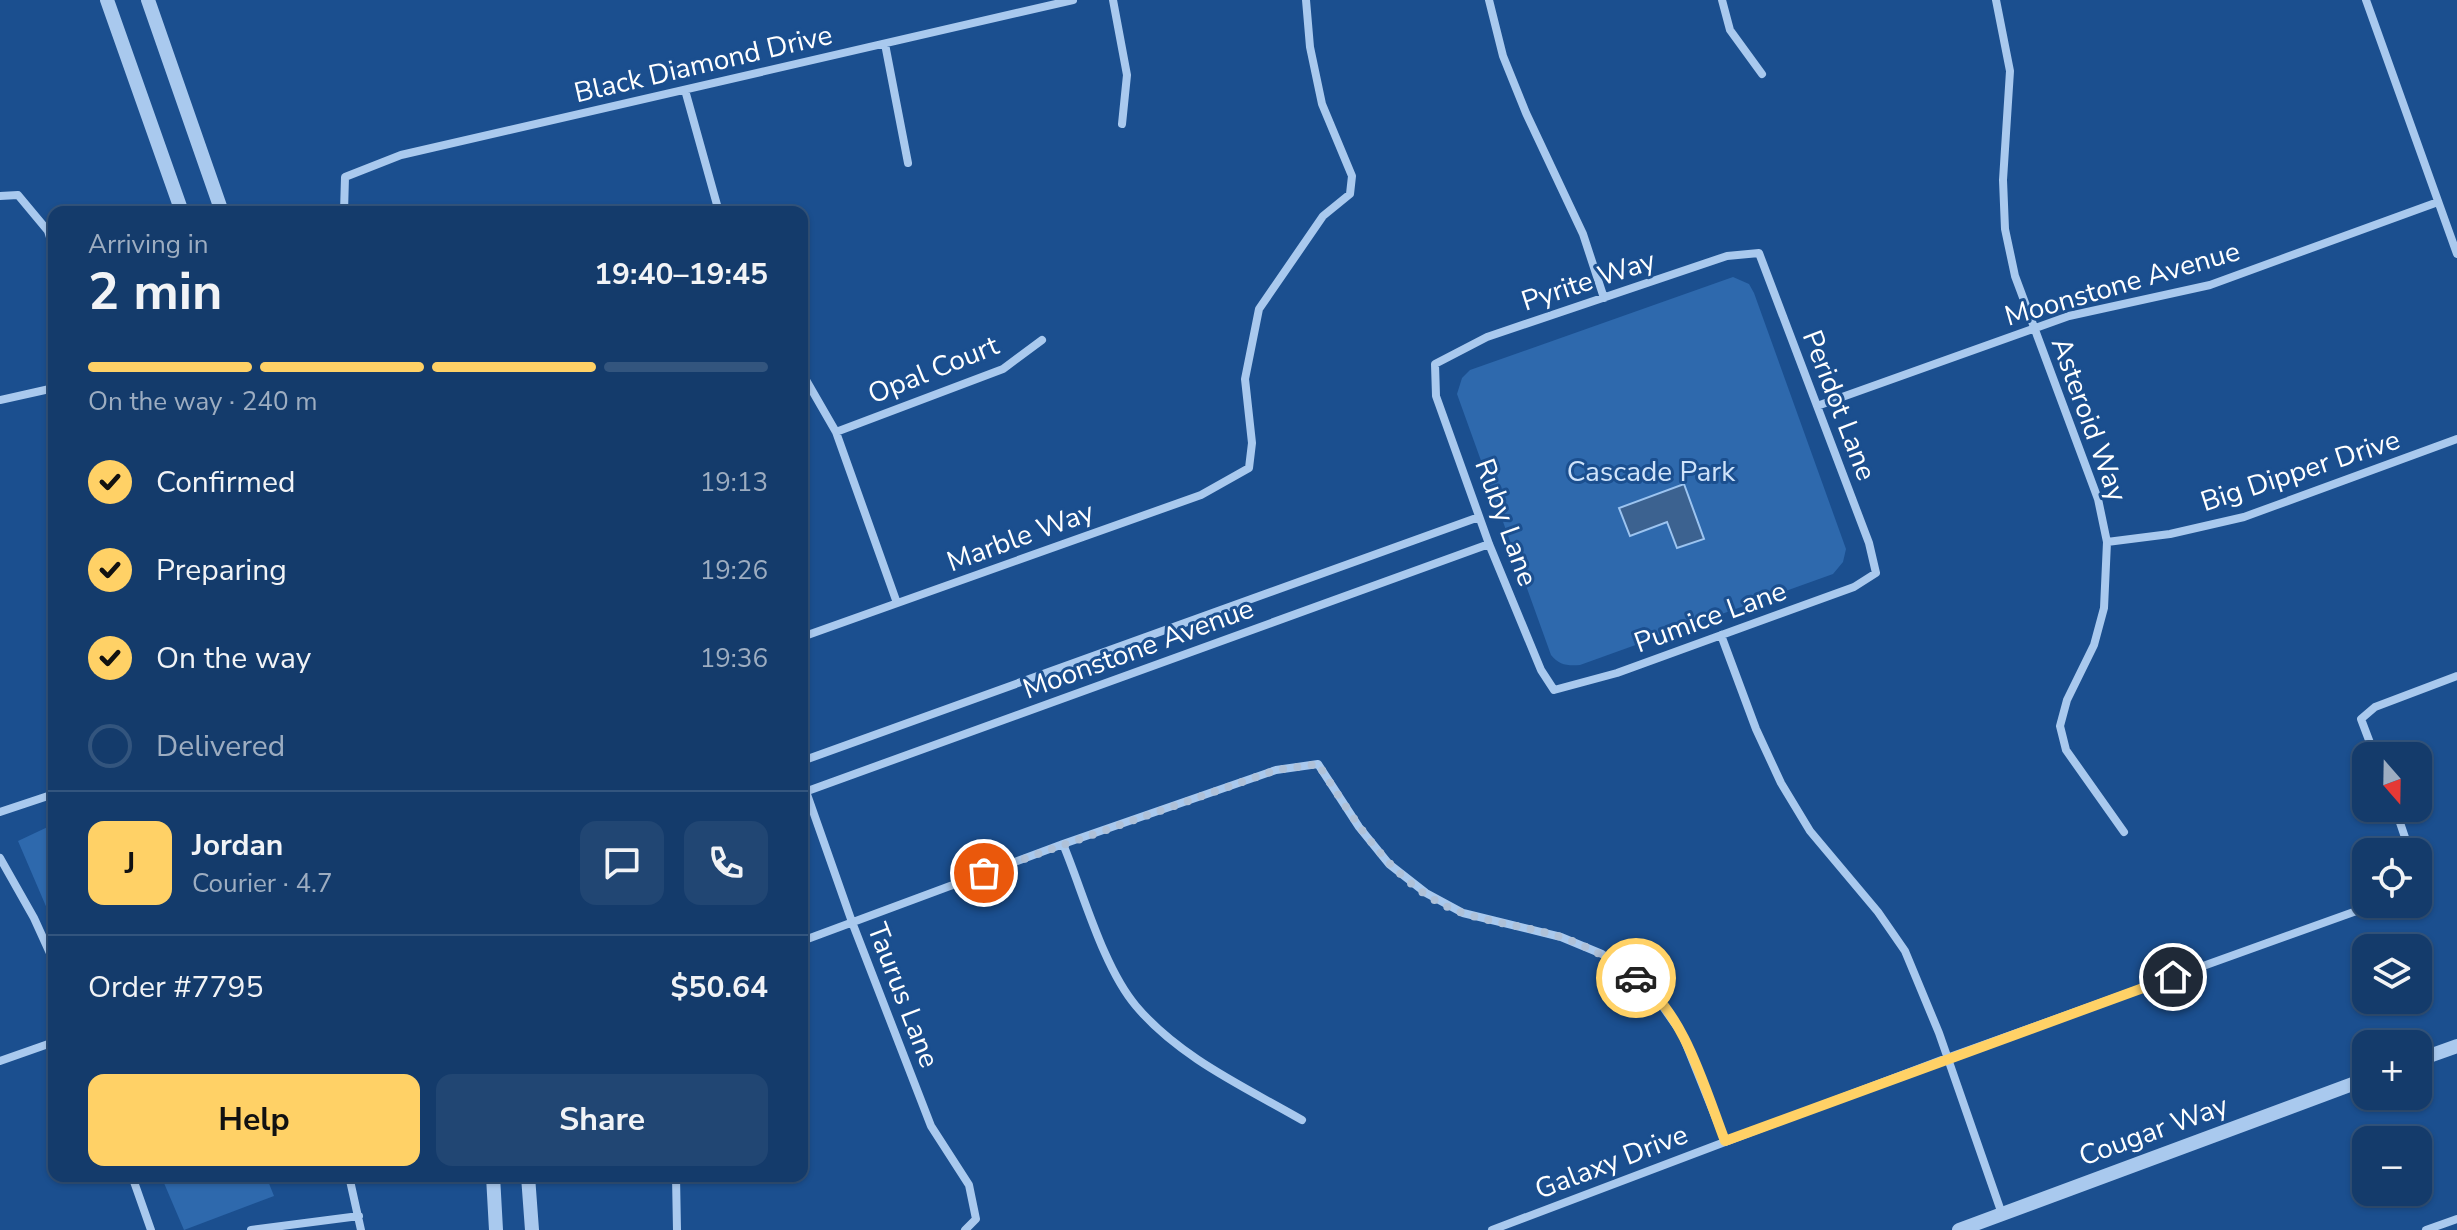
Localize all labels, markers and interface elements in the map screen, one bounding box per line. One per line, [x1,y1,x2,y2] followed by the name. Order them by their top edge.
[570,16,836,112] street label: Black Diamond Drive
[88,227,209,262] text: Arriving in
[2000,232,2244,336] street label: Moonstone Avenue
[1516,241,1661,320] street label: Pyrite Way
[594,254,768,295] text: 19:40–19:45
[88,256,223,327] text: 2 min
[1793,325,1885,486] street label: Peridot Lane
[862,326,1005,413] street label: Opal Court
[2042,332,2137,507] street label: Asteroid Way
[88,384,317,419] text: On the way · 240 m
[2196,421,2405,521] street label: Big Dipper Drive
[1465,453,1547,591] street label: Ruby Lane
[1567,453,1736,491] park label: Cascade Park
[88,460,132,504] icon: check
[156,462,296,503] text: Confirmed
[700,465,768,500] text: 19:13
[942,493,1100,581] street label: Marble Way
[88,548,132,592] icon: check
[156,550,287,591] text: Preparing
[700,553,768,588] text: 19:26
[1629,572,1792,662] street label: Pumice Lane
[1018,590,1259,708] street label: Moonstone Avenue
[88,636,132,680] icon: check
[156,638,311,679] text: On the way
[700,641,768,676] text: 19:36
[156,726,285,767] text: Delivered
[2352,742,2432,822] north arrow
[2352,742,2432,1206] map controls
[580,821,664,905] button: chat
[684,821,768,905] button: phone
[192,825,283,866] text: Jordan
[2352,838,2432,918] button: locate
[950,839,1018,907] pin
[125,843,135,884] text: J
[962,851,1006,895] icon: bag
[192,866,333,901] text: Courier · 4.7
[858,917,948,1073] street label: Taurus Lane
[2352,934,2432,1014] button: layers
[1596,938,1676,1018] courier
[2139,943,2207,1011] pin
[2151,955,2195,999] icon: home
[1614,956,1658,1000] icon: car
[88,967,263,1008] text: Order #7795
[671,967,768,1008] text: $50.64
[2352,1030,2432,1110] button: +
[88,1074,420,1166] button: Help
[436,1074,768,1166] button: Share
[2074,1086,2234,1175] street label: Cougar Way
[1530,1115,1693,1208] street label: Galaxy Drive
[2352,1126,2432,1206] button: −

